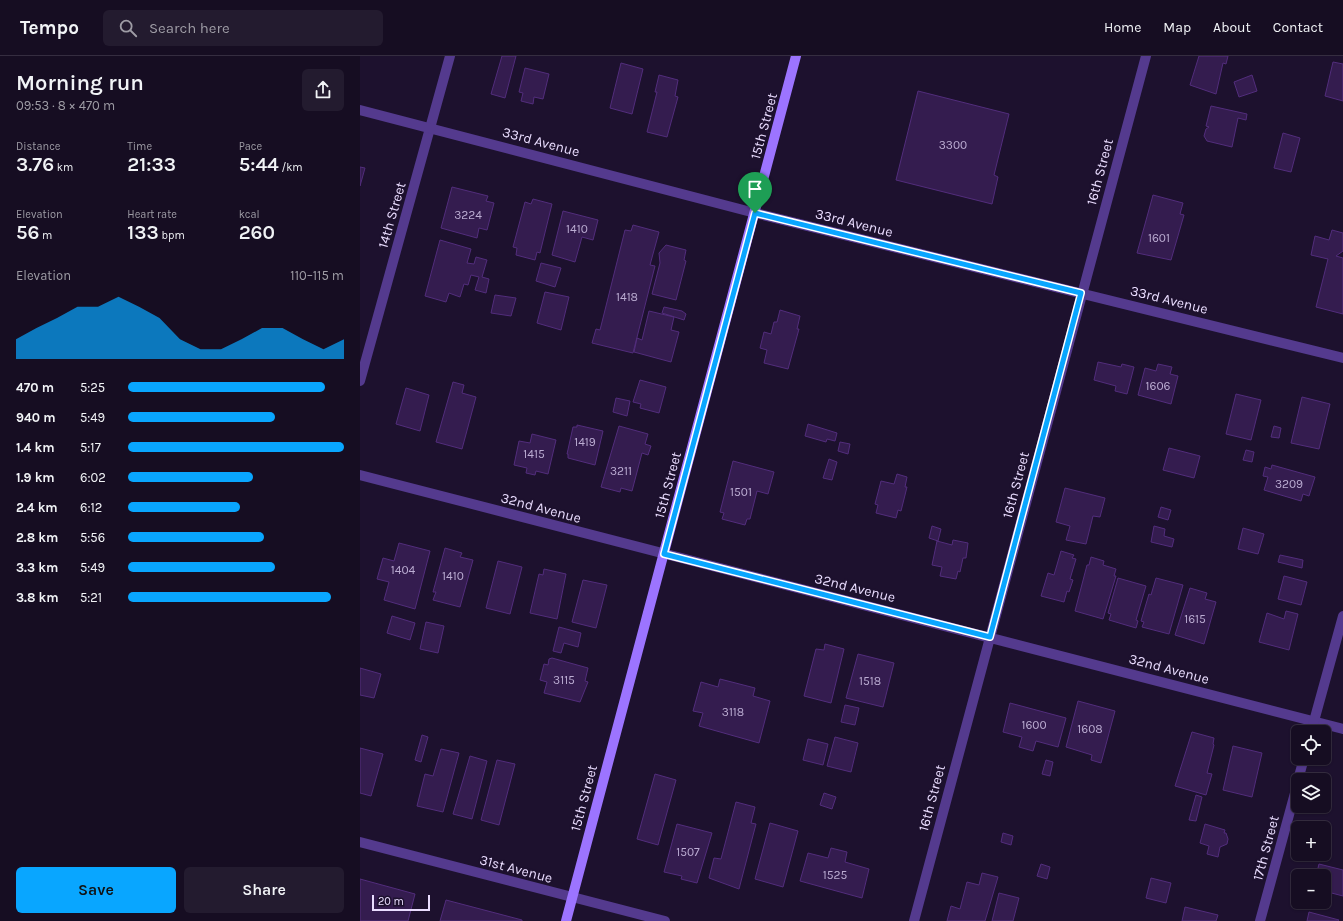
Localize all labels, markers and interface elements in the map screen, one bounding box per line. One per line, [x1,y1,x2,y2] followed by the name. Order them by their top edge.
[103,10,383,46] search box
[20,17,79,39] text: Tempo
[117,17,139,39] icon: search
[149,19,230,37] text: Search here
[1104,19,1141,36] text: Home
[1163,19,1191,36] text: Map
[1213,19,1251,36] text: About
[1273,19,1323,36] text: Contact
[302,69,344,111] button: share
[16,70,144,96] text: Morning run
[747,91,781,161] street label: 15th Street
[16,98,115,113] text: 09:53 · 8 × 470 m
[501,124,581,160] street label: 33rd Avenue
[1083,137,1117,207] street label: 16th Street
[939,138,967,152] house number: 3300
[16,140,60,153] text: Distance
[127,140,152,153] text: Time
[239,140,262,153] text: Pace
[16,153,54,176] text: 3.76
[127,153,176,176] text: 21:33
[239,153,279,176] text: 5:44
[54,161,73,174] text: km
[279,161,303,174] text: /km
[738,172,772,213] pin
[744,178,766,200] icon: arrive
[374,180,410,250] street label: 14th Street
[813,205,895,241] street label: 33rd Avenue
[16,208,63,221] text: Elevation
[127,208,177,221] text: Heart rate
[239,208,260,221] text: kcal
[454,208,482,222] house number: 3224
[16,221,40,244] text: 56
[127,221,159,244] text: 133
[239,221,275,244] text: 260
[566,222,588,236] house number: 1410
[40,229,52,242] text: m
[159,229,185,242] text: bpm
[1148,231,1170,245] house number: 1601
[16,268,71,283] text: Elevation
[290,268,344,283] text: 110–115 m
[1128,282,1210,318] street label: 33rd Avenue
[616,290,638,304] house number: 1418
[1146,379,1171,393] house number: 1606
[16,380,54,395] text: 470 m
[80,380,105,395] text: 5:25
[16,410,56,425] text: 940 m
[80,410,105,425] text: 5:49
[574,435,596,449] house number: 1419
[16,440,54,455] text: 1.4 km
[80,440,101,455] text: 5:17
[523,447,545,461] house number: 1415
[651,450,685,520] street label: 15th Street
[999,450,1033,520] street label: 16th Street
[610,464,632,478] house number: 3211
[16,470,55,485] text: 1.9 km
[80,470,106,485] text: 6:02
[1275,477,1303,491] house number: 3209
[730,485,752,499] house number: 1501
[499,489,583,527] street label: 32nd Avenue
[16,500,58,515] text: 2.4 km
[80,500,102,515] text: 6:12
[16,530,58,545] text: 2.8 km
[80,530,105,545] text: 5:56
[16,560,58,575] text: 3.3 km
[80,560,105,575] text: 5:49
[391,563,416,577] house number: 1404
[442,569,464,583] house number: 1410
[813,570,897,606] street label: 32nd Avenue
[16,590,59,605] text: 3.8 km
[80,590,102,605] text: 5:21
[1184,612,1206,626] house number: 1615
[1127,650,1211,688] street label: 32nd Avenue
[553,673,575,687] house number: 3115
[859,674,881,688] house number: 1518
[722,705,744,719] house number: 3118
[1021,718,1047,732] house number: 1600
[1077,722,1103,736] house number: 1608
[1291,725,1331,909] map controls
[1291,725,1331,765] button: locate
[567,763,601,833] street label: 15th Street
[915,763,949,833] street label: 16th Street
[1291,773,1331,813] button: layers
[1249,814,1283,882] street label: 17th Street
[1291,821,1331,861] button: +
[676,845,700,859] house number: 1507
[478,851,554,887] street label: 31st Avenue
[16,867,176,913] button: Save
[184,867,344,913] button: Share
[823,868,847,882] house number: 1525
[1291,869,1331,909] button: −
[372,893,430,912] scale bar
[378,895,404,908] text: 20 m

